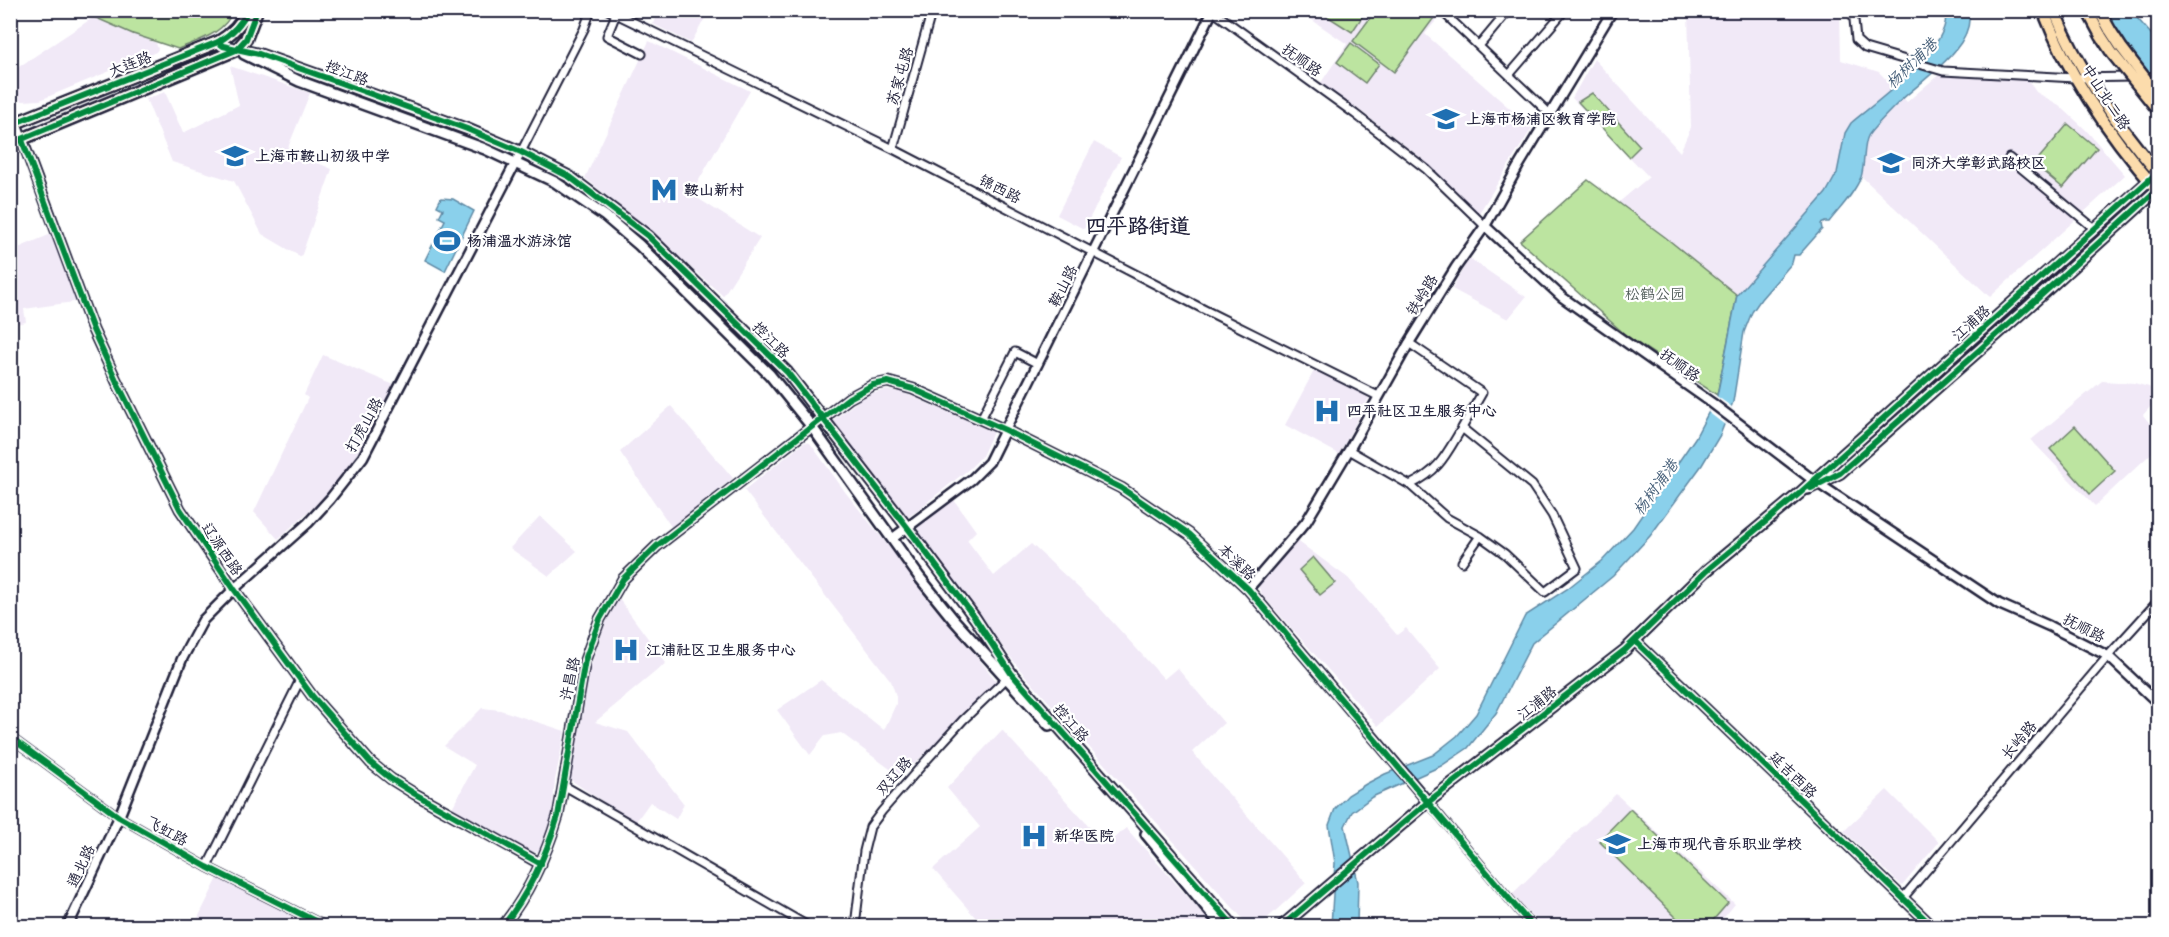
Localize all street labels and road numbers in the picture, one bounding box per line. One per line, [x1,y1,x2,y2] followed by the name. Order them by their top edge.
[1278,40,1326,81] street label: 抚顺路
[883,45,918,108] street label: 苏家屯路
[106,48,155,81] street label: 大连路
[322,57,371,90] street label: 控江路
[2077,61,2134,134] street label: 中山北二路
[975,171,1024,208] street label: 锦西路
[1045,262,1082,311] street label: 鞍山路
[1402,271,1442,319] street label: 铁岭路
[1948,301,1994,345] street label: 江浦路
[748,318,793,363] street label: 控江路
[1656,345,1704,386] street label: 抚顺路
[342,394,387,456] street label: 打虎山路
[197,519,246,579] street label: 辽源西路
[1214,540,1259,585] street label: 本溪路
[2059,610,2108,647] street label: 抚顺路
[557,655,584,703] street label: 许昌路
[1514,682,1561,725] street label: 江浦路
[1049,700,1093,747] street label: 控江路
[1998,717,2041,764] street label: 长岭路
[1764,748,1821,803] street label: 延吉西路
[872,753,916,800] street label: 双辽路
[142,812,191,851] street label: 飞虹路
[63,842,100,891] street label: 通北路

